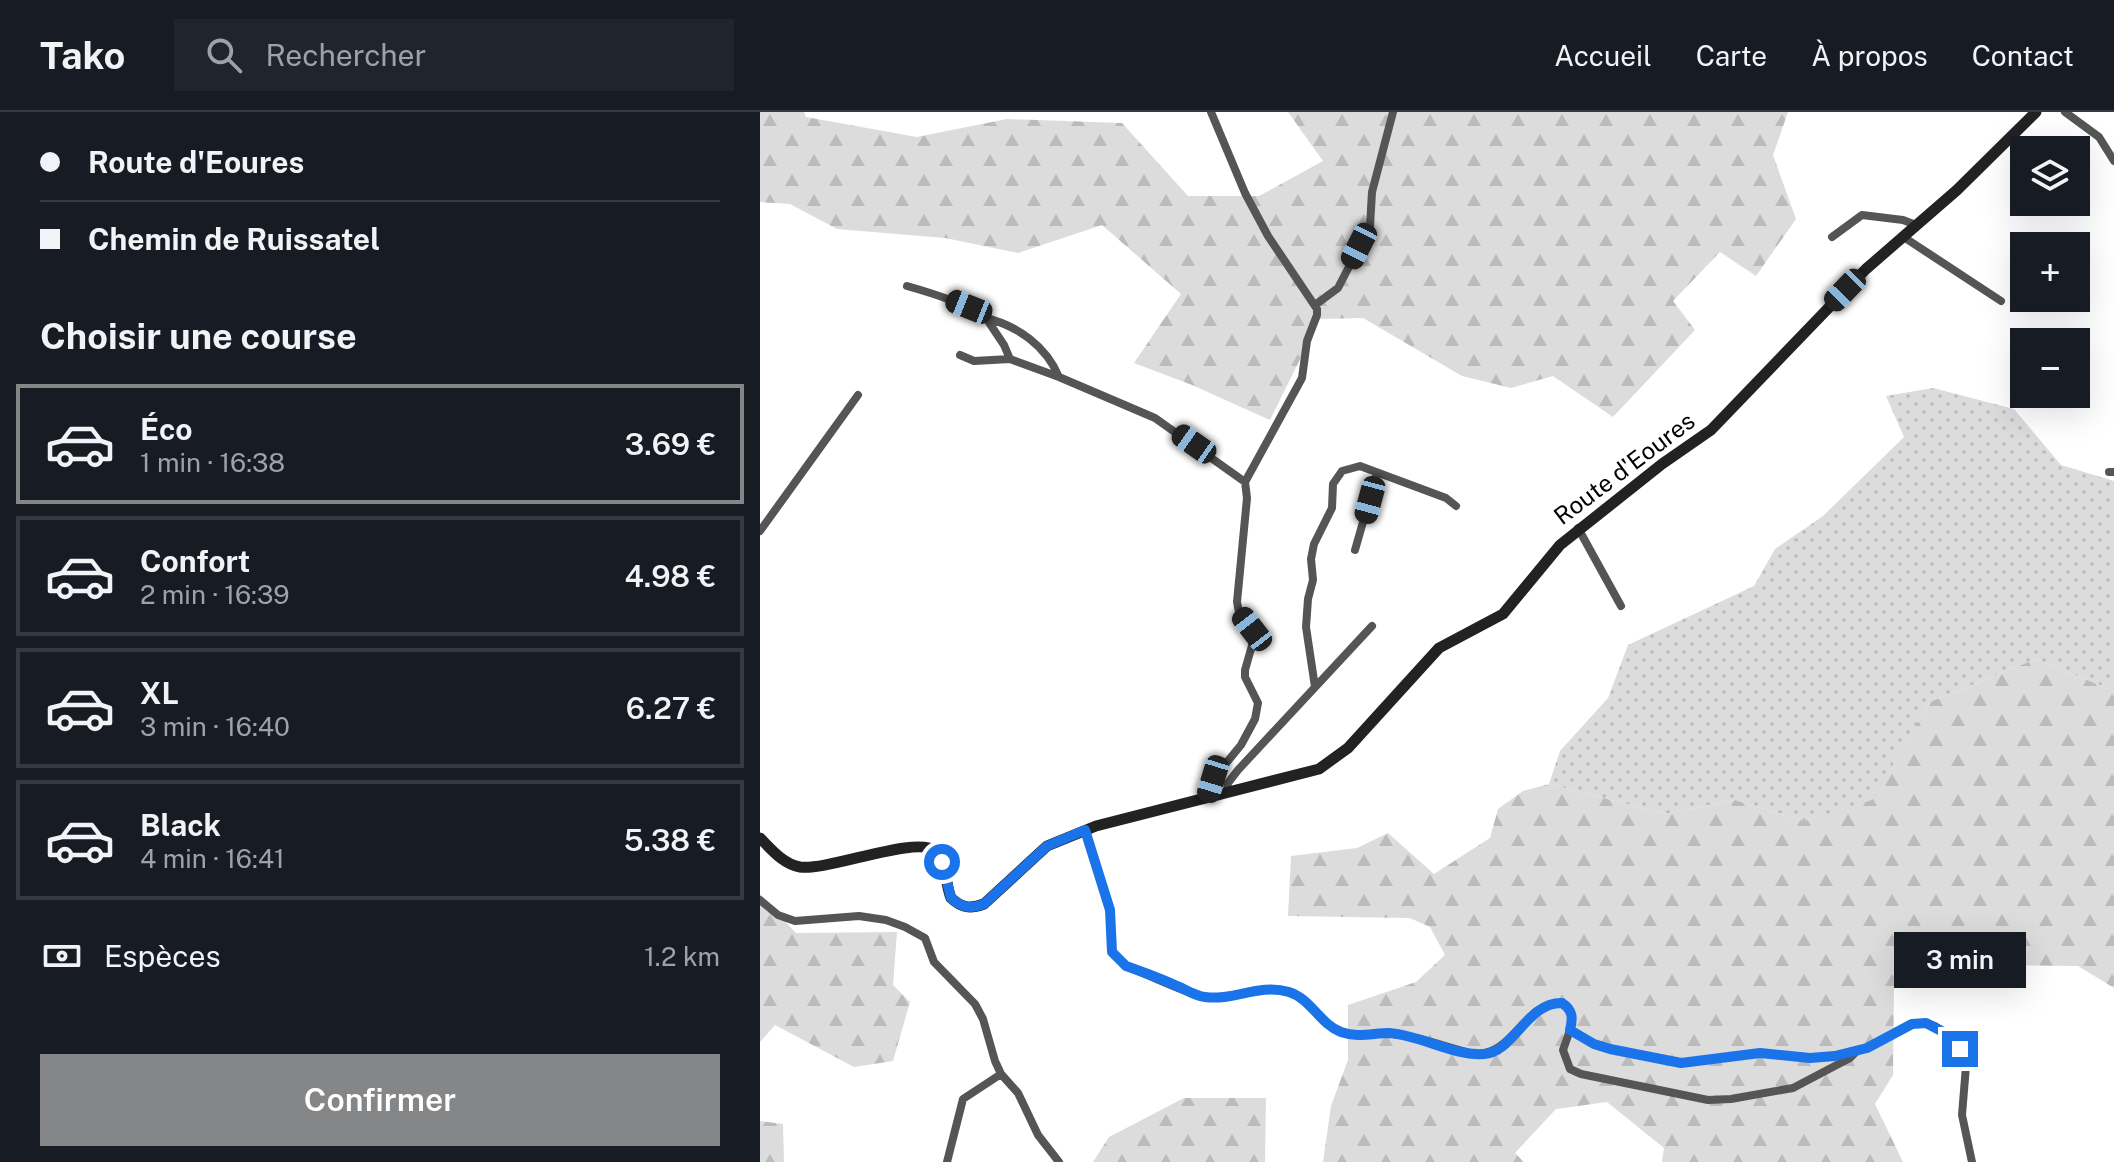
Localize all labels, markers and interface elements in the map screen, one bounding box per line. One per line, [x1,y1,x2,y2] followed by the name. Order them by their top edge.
[174,19,734,91] search box
[40,33,126,78] text: Tako
[202,33,246,77] icon: search
[266,37,426,73] text: Rechercher
[1554,39,1652,72] text: Accueil
[1696,39,1767,72] text: Carte
[1811,39,1928,72] text: À propos
[1972,39,2074,72] text: Contact
[2010,136,2090,408] map controls
[2010,136,2090,216] button: layers
[88,144,304,180] text: Route d'Eoures
[1337,219,1381,273] car
[88,221,380,257] text: Chemin de Ruissatel
[2010,232,2090,312] button: +
[1820,264,1870,316] car
[942,287,996,327] car
[40,315,357,357] text: Choisir une course
[2010,328,2090,408] button: −
[1548,406,1700,530] street label: Route d'Eoures
[44,408,116,480] icon: car
[140,411,193,447] text: Éco
[1167,420,1221,468] car
[625,426,716,462] text: 3.69 €
[140,447,285,478] text: 1 min · 16:38
[1352,474,1388,526] car
[44,540,116,612] icon: car
[140,543,250,579] text: Confort
[624,558,716,594] text: 4.98 €
[140,579,289,610] text: 2 min · 16:39
[1228,603,1276,655] car
[44,672,116,744] icon: car
[140,675,179,711] text: XL
[626,690,716,726] text: 6.27 €
[140,711,290,742] text: 3 min · 16:40
[1195,753,1231,805] car
[44,804,116,876] icon: car
[140,807,221,843] text: Black
[624,822,716,858] text: 5.38 €
[140,843,285,874] text: 4 min · 16:41
[924,844,960,880] route start
[1894,933,2026,989] callout: 3 min
[40,934,84,978] icon: cash
[104,938,221,974] text: Espèces
[644,941,720,972] text: 1.2 km
[1926,944,1994,975] text: 3 min
[1942,1031,1978,1067] route end
[40,1054,720,1146] button: Confirmer

